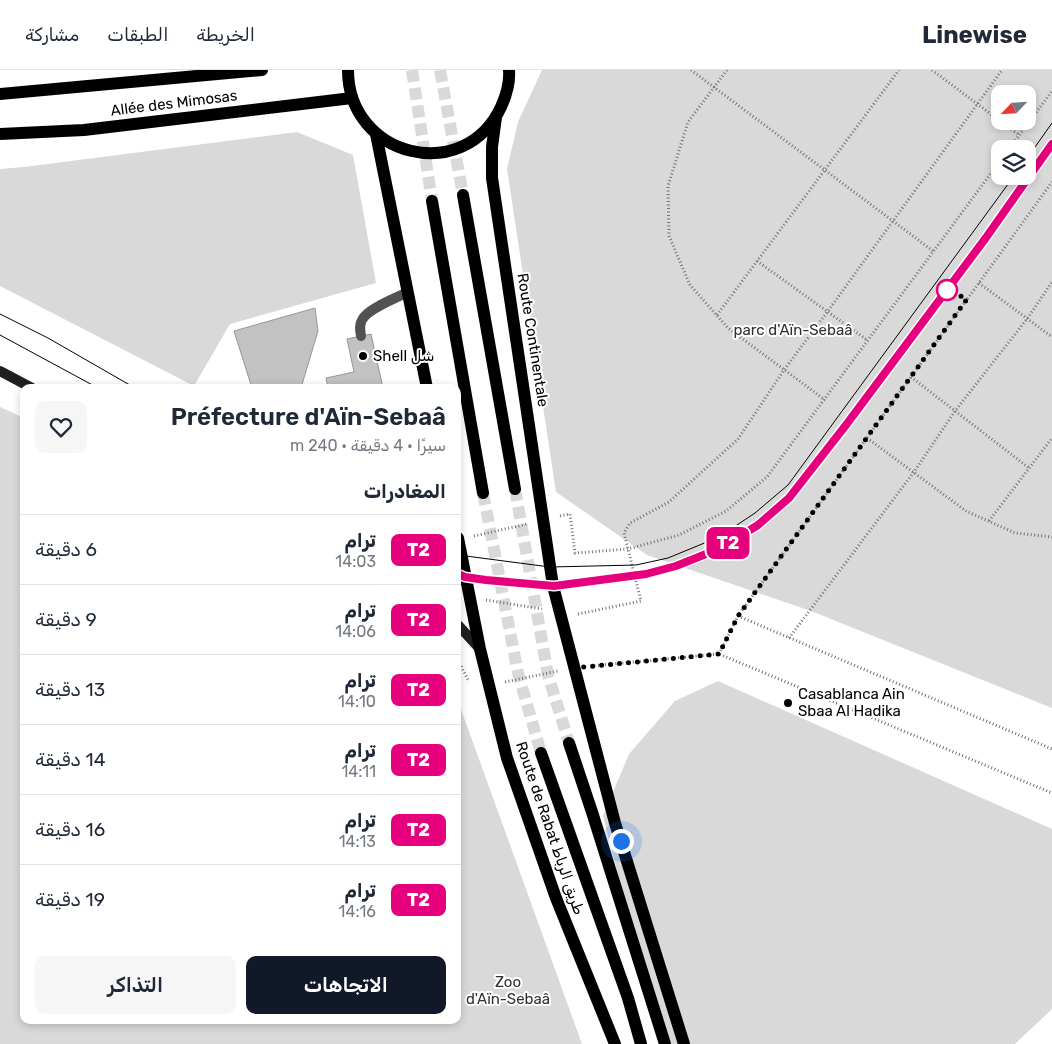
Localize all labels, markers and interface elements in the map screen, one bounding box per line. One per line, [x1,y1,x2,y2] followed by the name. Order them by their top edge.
[922,21,1027,49] text: Linewise
[25,24,79,46] text: مشاركة
[107,24,168,46] text: الطبقات
[196,24,255,46] text: الخريطة
[991,85,1036,130] north arrow
[991,85,1036,185] map controls
[110,86,239,120] street label: Allée des Mimosas
[991,140,1036,185] button: layers
[514,272,552,408] street label: Route Continentale
[936,279,958,301] unlabelled marker
[734,321,852,339] park label: parc d'Aïn-Sebaâ
[373,347,434,365] place label: Shell شل
[357,350,369,362] marker: Shell شل
[35,401,87,453] button: heart
[171,403,446,431] text: Préfecture d'Aïn-Sebaâ
[290,436,446,455] text: سيرًا · 4 دقيقة · 240 m
[364,480,446,503] text: المغادرات
[706,527,750,559] line badge: T2
[344,529,376,552] text: ترام
[716,532,740,554] text: T2
[35,538,97,561] text: 6 دقيقة
[407,539,430,561] text: T2
[335,552,376,571] text: 14:03
[344,599,376,622] text: ترام
[35,608,97,631] text: 9 دقيقة
[407,609,430,631] text: T2
[335,622,376,641] text: 14:06
[344,669,376,692] text: ترام
[35,678,105,701] text: 13 دقيقة
[407,679,430,701] text: T2
[798,685,905,720] place label: Casablanca Ain Sbaa Al Hadika
[338,692,376,711] text: 14:10
[782,697,794,709] marker: Casablanca Ain Sbaa Al Hadika
[344,739,376,762] text: ترام
[512,739,588,917] street label: Route de Rabat طريق الرباط
[35,748,106,771] text: 14 دقيقة
[407,749,430,771] text: T2
[341,762,376,781] text: 14:11
[344,809,376,832] text: ترام
[35,818,105,841] text: 16 دقيقة
[407,819,430,841] text: T2
[609,829,634,854] your location
[339,832,376,851] text: 14:13
[344,879,376,902] text: ترام
[35,888,105,911] text: 19 دقيقة
[407,889,430,911] text: T2
[339,902,376,921] text: 14:16
[35,956,236,1014] button: التذاكر
[246,956,446,1014] button: الاتجاهات
[466,973,550,1008] park label: Zoo d'Aïn-Sebaâ

